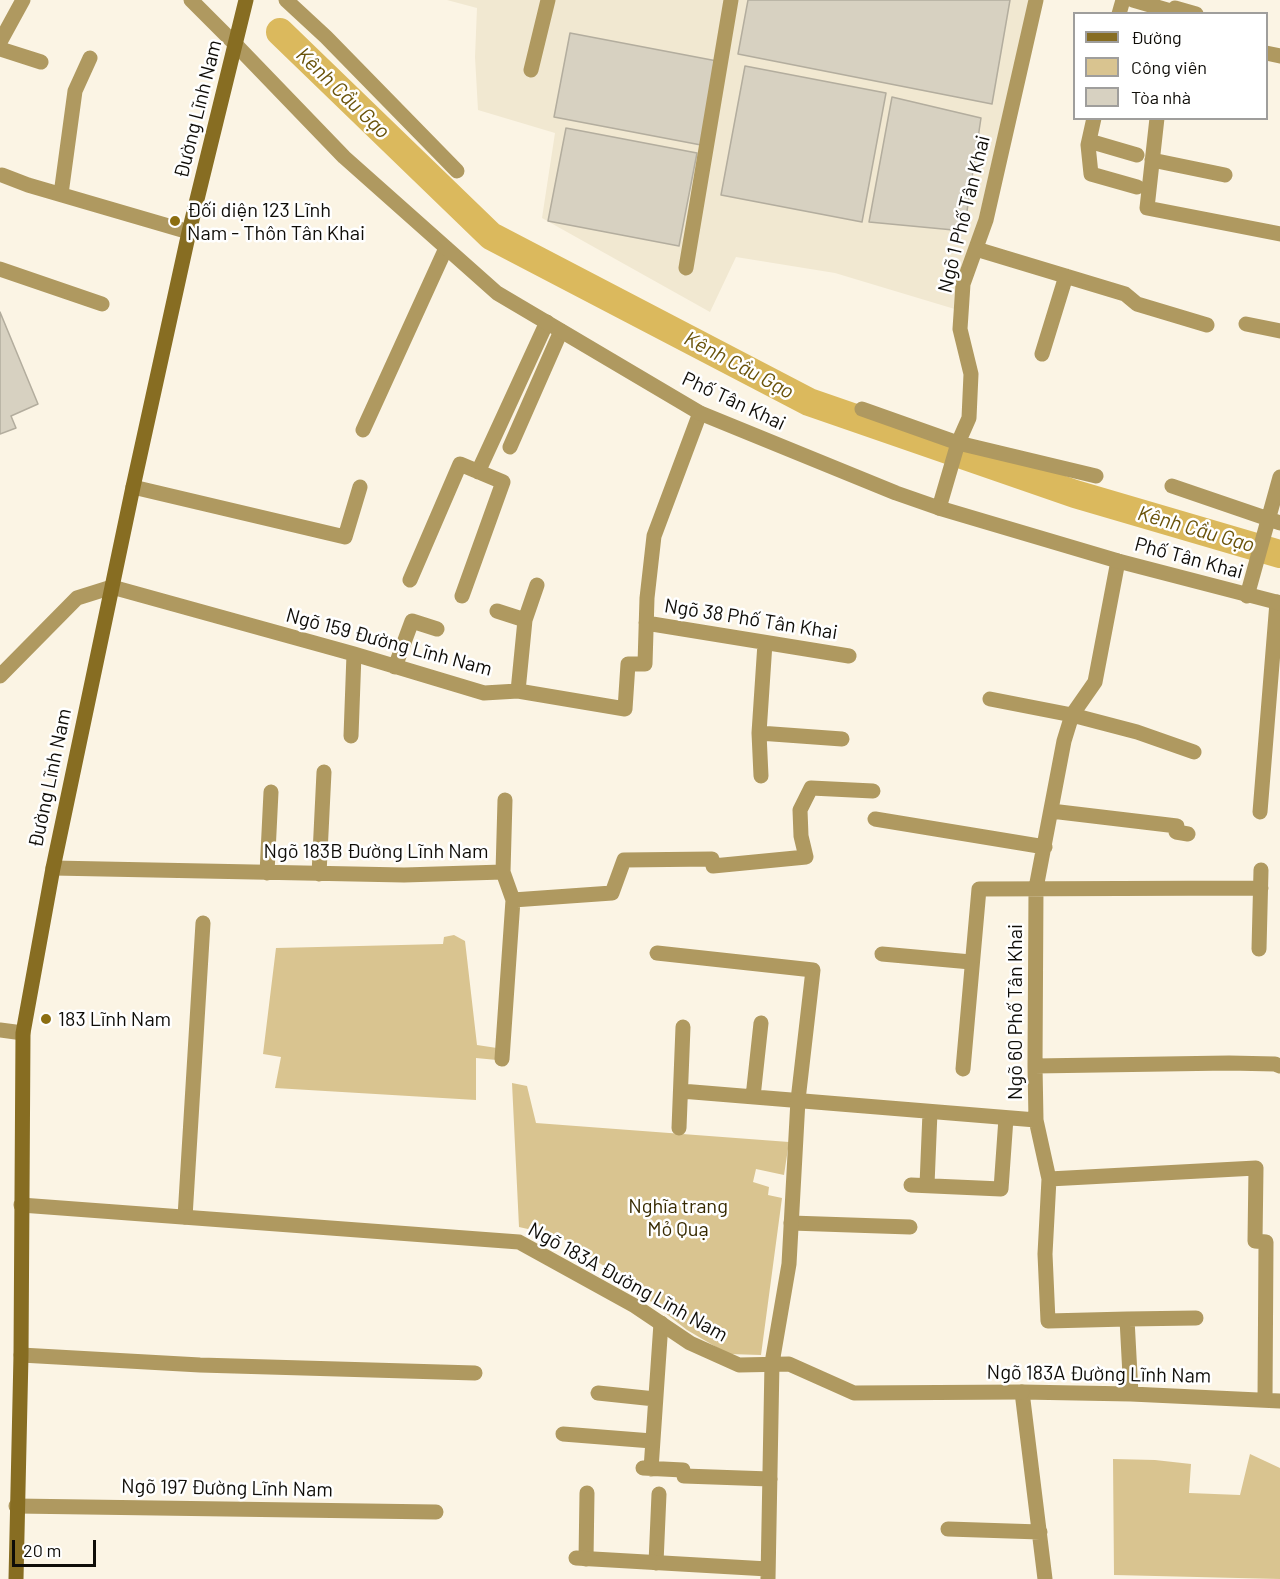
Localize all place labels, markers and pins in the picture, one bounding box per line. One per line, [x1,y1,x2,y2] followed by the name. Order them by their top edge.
[187,198,365,245] place label: Đối diện 123 Lĩnh Nam - Thôn Tân Khai
[168,214,182,228] marker: Đối diện 123 Lĩnh Nam - Thôn Tân Khai
[58,1007,171,1031] place label: 183 Lĩnh Nam
[39,1012,53,1026] marker: 183 Lĩnh Nam

